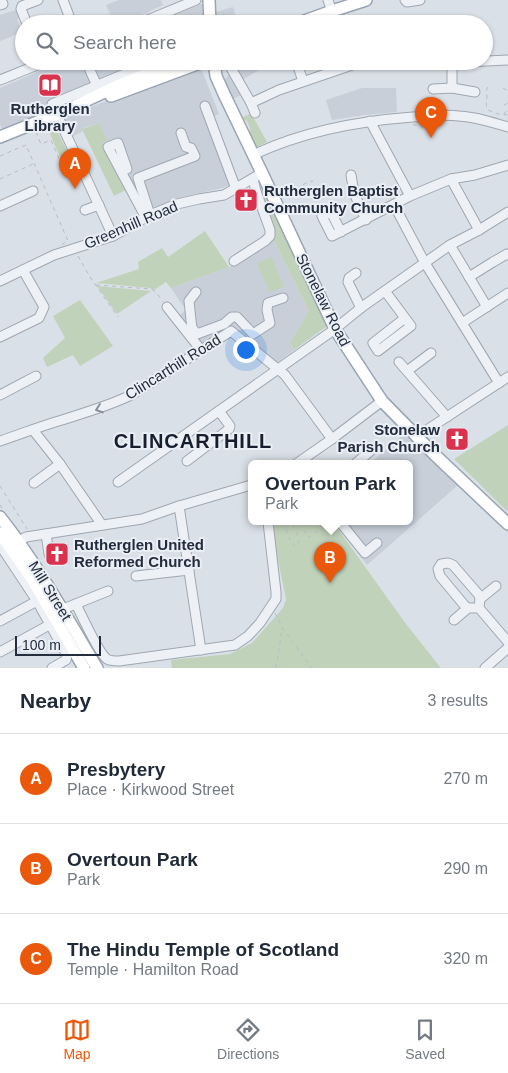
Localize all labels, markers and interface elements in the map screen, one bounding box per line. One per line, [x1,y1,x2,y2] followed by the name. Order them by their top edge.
[15,15,493,70] search box
[33,29,61,57] icon: search
[73,32,177,53] text: Search here
[37,72,63,98] library icon: Rutherglen Library
[415,97,447,138] pin: C
[10,100,90,134] place label: Rutherglen Library
[59,148,91,189] pin: A
[264,182,403,216] place label: Rutherglen Baptist Community Church
[233,187,259,213] church icon: Rutherglen Baptist Community Church
[81,197,180,252] street label: Greenhill Road
[293,251,354,349] street label: Stonelaw Road
[122,330,224,403] street label: Clincarthill Road
[233,337,259,363] your location
[96,403,104,413] one-way arrow
[337,421,440,455] place label: Stonelaw Parish Church
[444,426,470,452] church icon: Stonelaw Parish Church
[114,430,272,452] district label: CLINCARTHILL
[248,460,413,525] popup
[265,473,396,494] text: Overtoun Park
[265,495,298,512] text: Park
[74,536,204,570] place label: Rutherglen United Reformed Church
[44,541,70,567] church icon: Rutherglen United Reformed Church
[314,542,346,583] pin: B
[26,558,76,624] street label: Mill Street
[15,633,101,656] scale bar
[22,637,61,653] text: 100 m
[20,689,91,712] text: Nearby
[428,692,488,709] text: 3 results
[67,759,165,780] text: Presbytery
[30,770,42,787] text: A
[444,770,488,787] text: 270 m
[67,781,234,798] text: Place · Kirkwood Street
[67,849,198,870] text: Overtoun Park
[30,860,42,877] text: B
[444,860,488,877] text: 290 m
[67,871,100,888] text: Park
[67,939,339,960] text: The Hindu Temple of Scotland
[30,950,42,967] text: C
[444,950,488,967] text: 320 m
[67,961,239,978] text: Temple · Hamilton Road
[63,1016,91,1062] tab: Map
[217,1016,279,1062] tab: Directions
[405,1016,445,1062] tab: Saved

